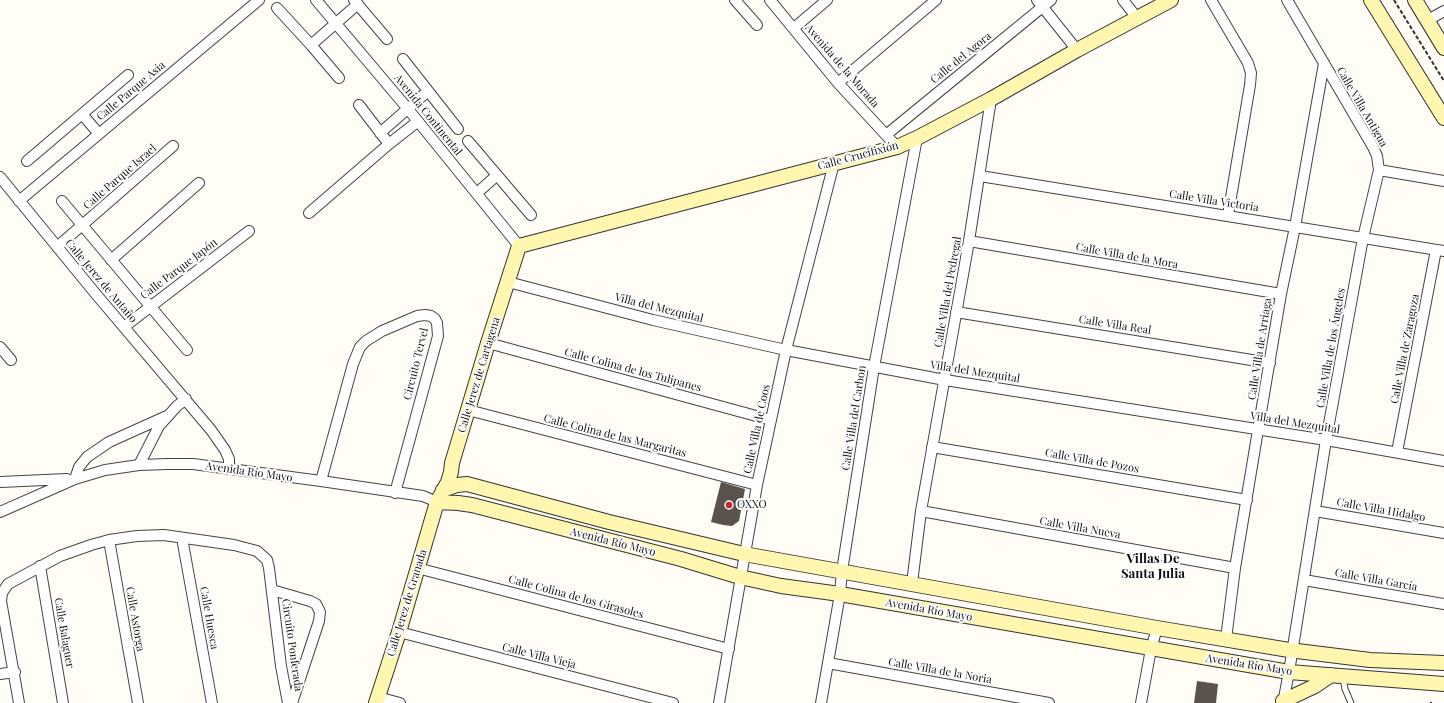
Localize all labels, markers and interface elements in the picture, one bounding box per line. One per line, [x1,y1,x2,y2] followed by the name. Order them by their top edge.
[802,22,882,110] street label: Avenida de la Morada
[928,29,994,87] street label: Calle del Agora
[94,58,168,124] street label: Calle Parque Asia
[1334,65,1390,149] street label: Calle Villa Antigua
[391,72,465,158] street label: Avenida Continental
[816,139,900,173] street label: Calle Crucifixión
[81,142,159,212] street label: Calle Parque Israel
[1168,187,1260,215] street label: Calle Villa Victoria
[932,235,964,349] street label: Calle Villa del Pedregal
[138,236,220,302] street label: Calle Parque Japón
[62,237,140,325] street label: Calle Jerez de Antaño
[1075,240,1179,272] street label: Calle Villa de la Mora
[1314,287,1348,409] street label: Calle Villa de los Ángeles
[613,291,705,325] street label: Villa del Mezquital
[1388,293,1422,405] street label: Calle Villa de Zaragoza
[1245,297,1275,401] street label: Calle Villa de Arriaga
[1078,313,1152,337] street label: Calle Villa Real
[455,316,503,434] street label: Calle Jerez de Cartagena
[401,327,431,401] street label: Circuito Tervel
[563,345,703,395] street label: Calle Colina de los Tulipanes
[929,358,1021,386] street label: Villa del Mezquital
[839,365,869,471] street label: Calle Villa del Carbon
[741,383,773,475] street label: Calle Villa de Coos
[1249,409,1341,437] street label: Villa del Mezquital
[542,412,688,460] street label: Calle Colina de las Margaritas
[1044,446,1140,476] street label: Calle Villa de Pozos
[205,459,293,485] street label: Avenida Río Mayo
[1335,496,1427,524] street label: Calle Villa Hidalgo
[737,498,767,512] place label: OXXO
[724,500,734,510] marker: OXXO
[1038,514,1122,542] street label: Calle Villa Nueva
[569,525,657,559] street label: Avenida Río Mayo
[384,548,430,658] street label: Calle Jerez de Granada
[1121,551,1185,582] district label: Villas De Santa Julia
[1334,566,1418,594] street label: Calle Villa García
[507,573,645,621] street label: Calle Colina de los Girasoles
[123,586,147,652] street label: Calle Astorga
[197,586,221,650] street label: Calle Huesca
[885,596,973,624] street label: Avenida Río Mayo
[51,597,77,669] street label: Calle Balaguer
[279,598,305,692] street label: Circuito Ponferada
[501,640,577,672] street label: Calle Villa Vieja
[1205,652,1293,678] street label: Avenida Río Mayo
[887,655,993,687] street label: Calle Villa de la Noria

